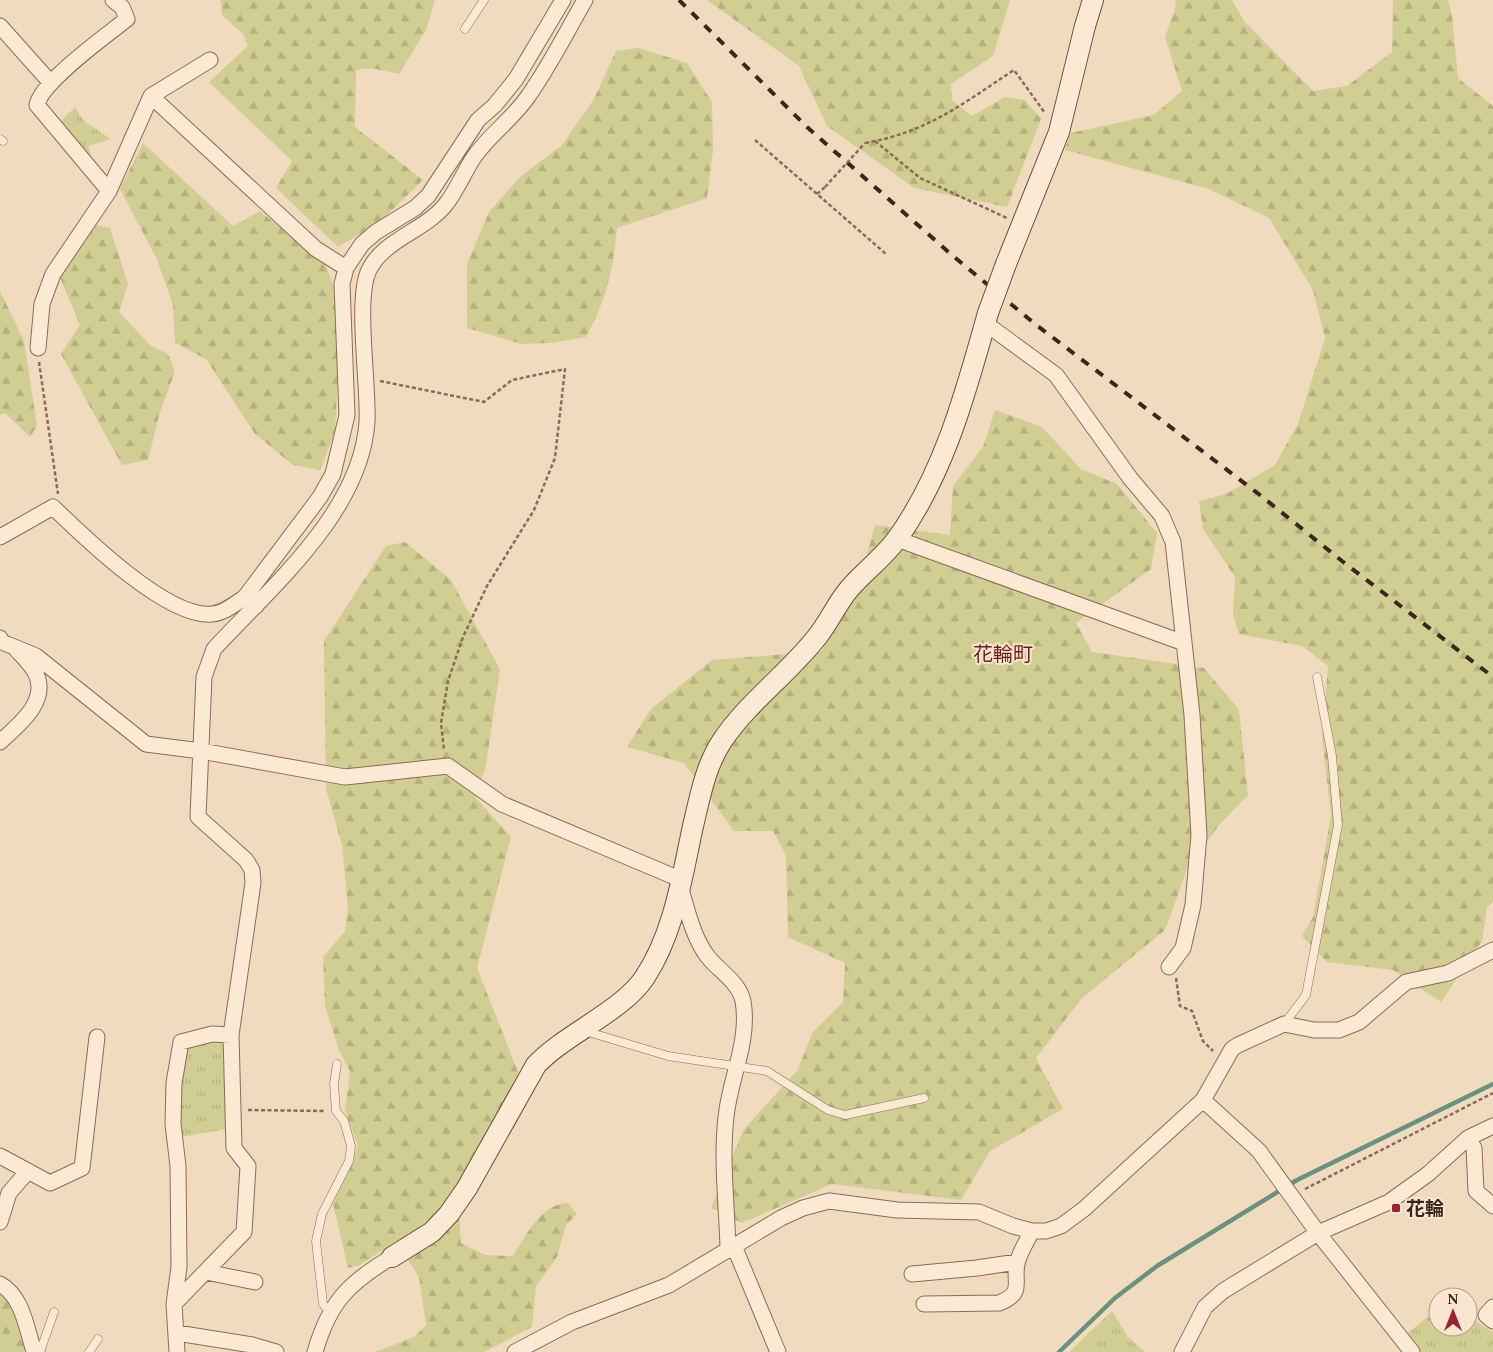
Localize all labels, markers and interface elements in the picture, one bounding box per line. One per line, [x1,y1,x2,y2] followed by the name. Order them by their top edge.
[973,640,1033,670] district label: 花輪町
[1406,1195,1444,1224] place label: 花輪
[1390,1202,1402,1214] marker: 花輪
[1428,1287,1478,1337] north arrow
[1447,1289,1459,1310] text: N

